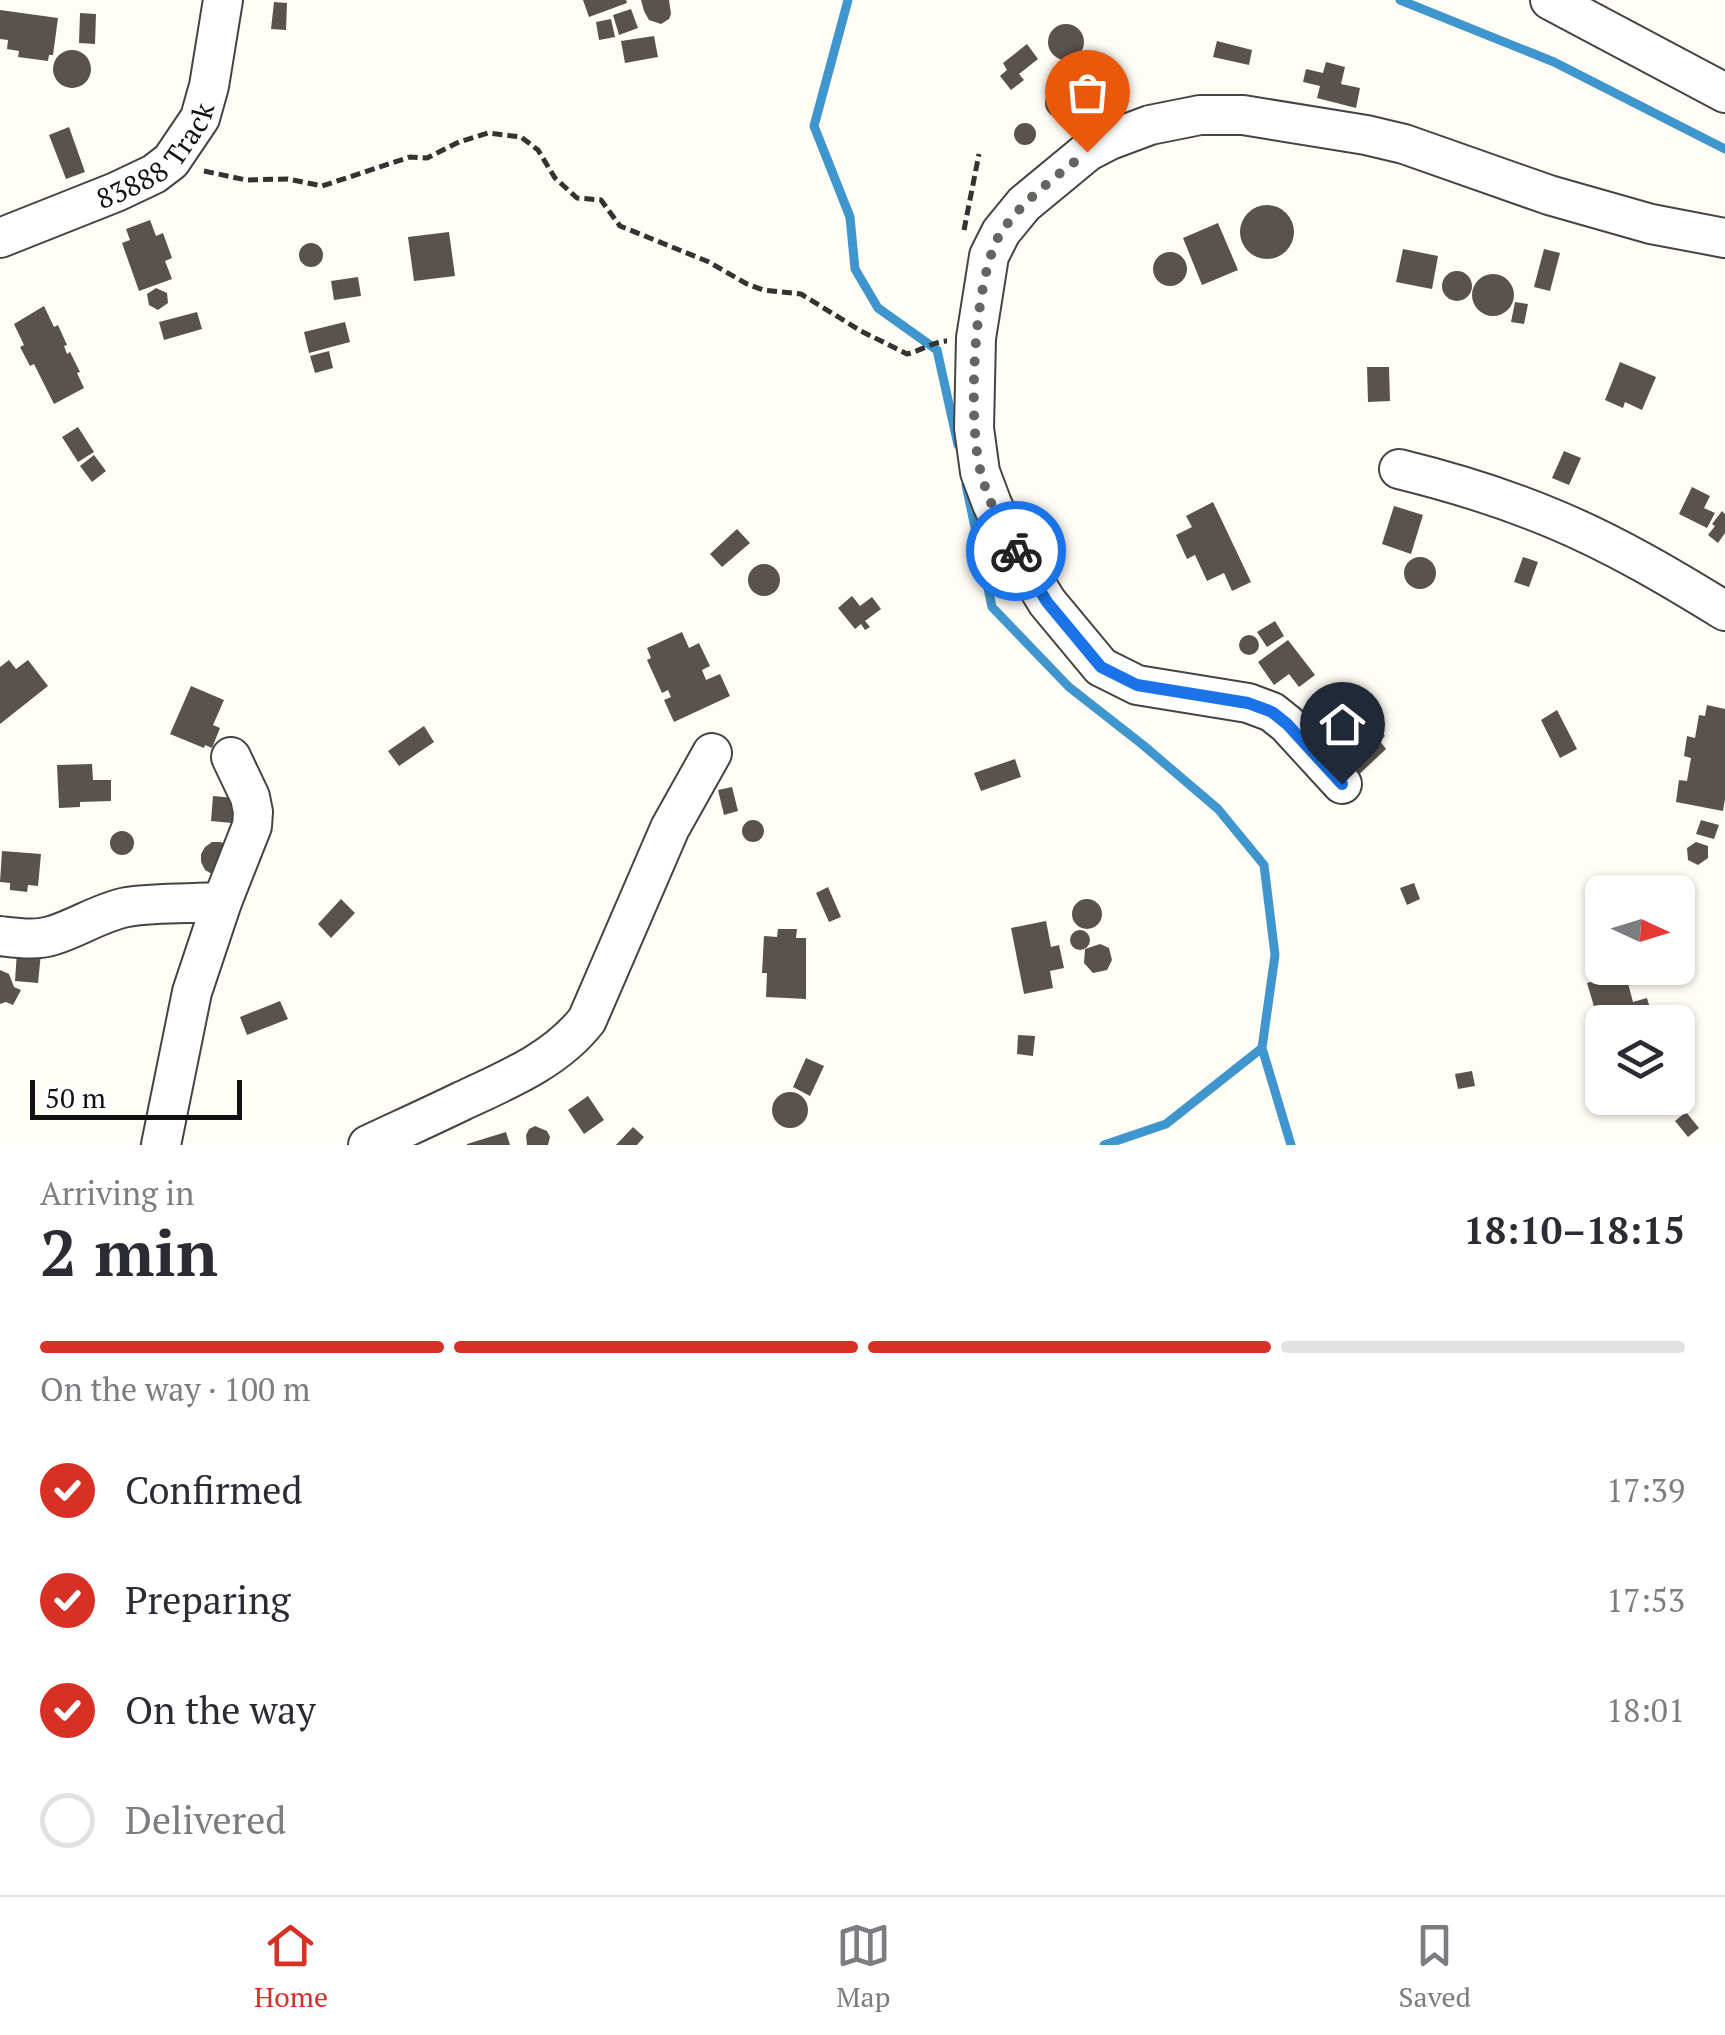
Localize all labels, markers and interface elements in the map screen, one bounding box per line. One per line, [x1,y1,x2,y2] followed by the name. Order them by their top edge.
[1045,50,1130,153] pin
[1060,65,1115,120] icon: bag
[91,98,222,217] street label: 83888 Track
[966,501,1066,601] courier
[989,524,1044,579] icon: bike
[1300,682,1385,785] pin
[1315,697,1370,752] icon: home
[1585,875,1695,985] north arrow
[1585,875,1695,1115] map controls
[1585,1005,1695,1115] button: layers
[30,1075,242,1120] scale bar
[45,1079,106,1116] text: 50 m
[40,1172,194,1214] text: Arriving in
[1463,1205,1685,1255] text: 18:10–18:15
[40,1208,218,1295] text: 2 min
[40,1368,310,1410] text: On the way · 100 m
[40,1463,95,1518] icon: check
[125,1465,303,1515] text: Confirmed
[1606,1469,1685,1511] text: 17:39
[40,1573,95,1628] icon: check
[125,1575,291,1625] text: Preparing
[1606,1579,1685,1621] text: 17:53
[40,1683,95,1738] icon: check
[125,1685,316,1735] text: On the way
[1606,1689,1685,1731] text: 18:01
[125,1795,286,1845] text: Delivered
[254,1918,328,2015] tab: Home
[836,1918,891,2015] tab: Map
[1399,1918,1471,2015] tab: Saved

